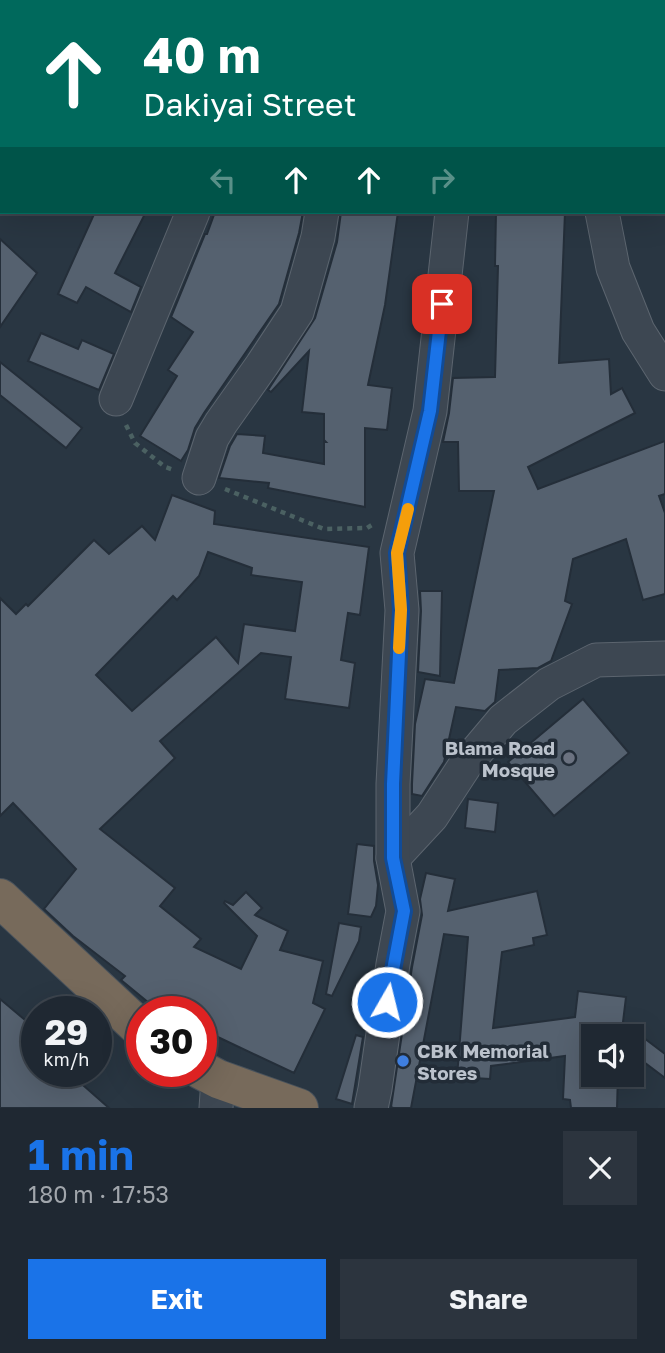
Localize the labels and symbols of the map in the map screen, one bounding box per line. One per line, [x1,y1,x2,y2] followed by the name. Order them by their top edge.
[412,274,472,334] pin
[445,736,555,781] place label: Blama Road Mosque
[561,750,577,766] marker: Blama Road Mosque
[350,965,424,1039] position arrow
[126,996,217,1087] speed limit sign: 30
[417,1039,549,1084] place label: CBK Memorial Stores
[395,1053,411,1069] marker: CBK Memorial Stores

